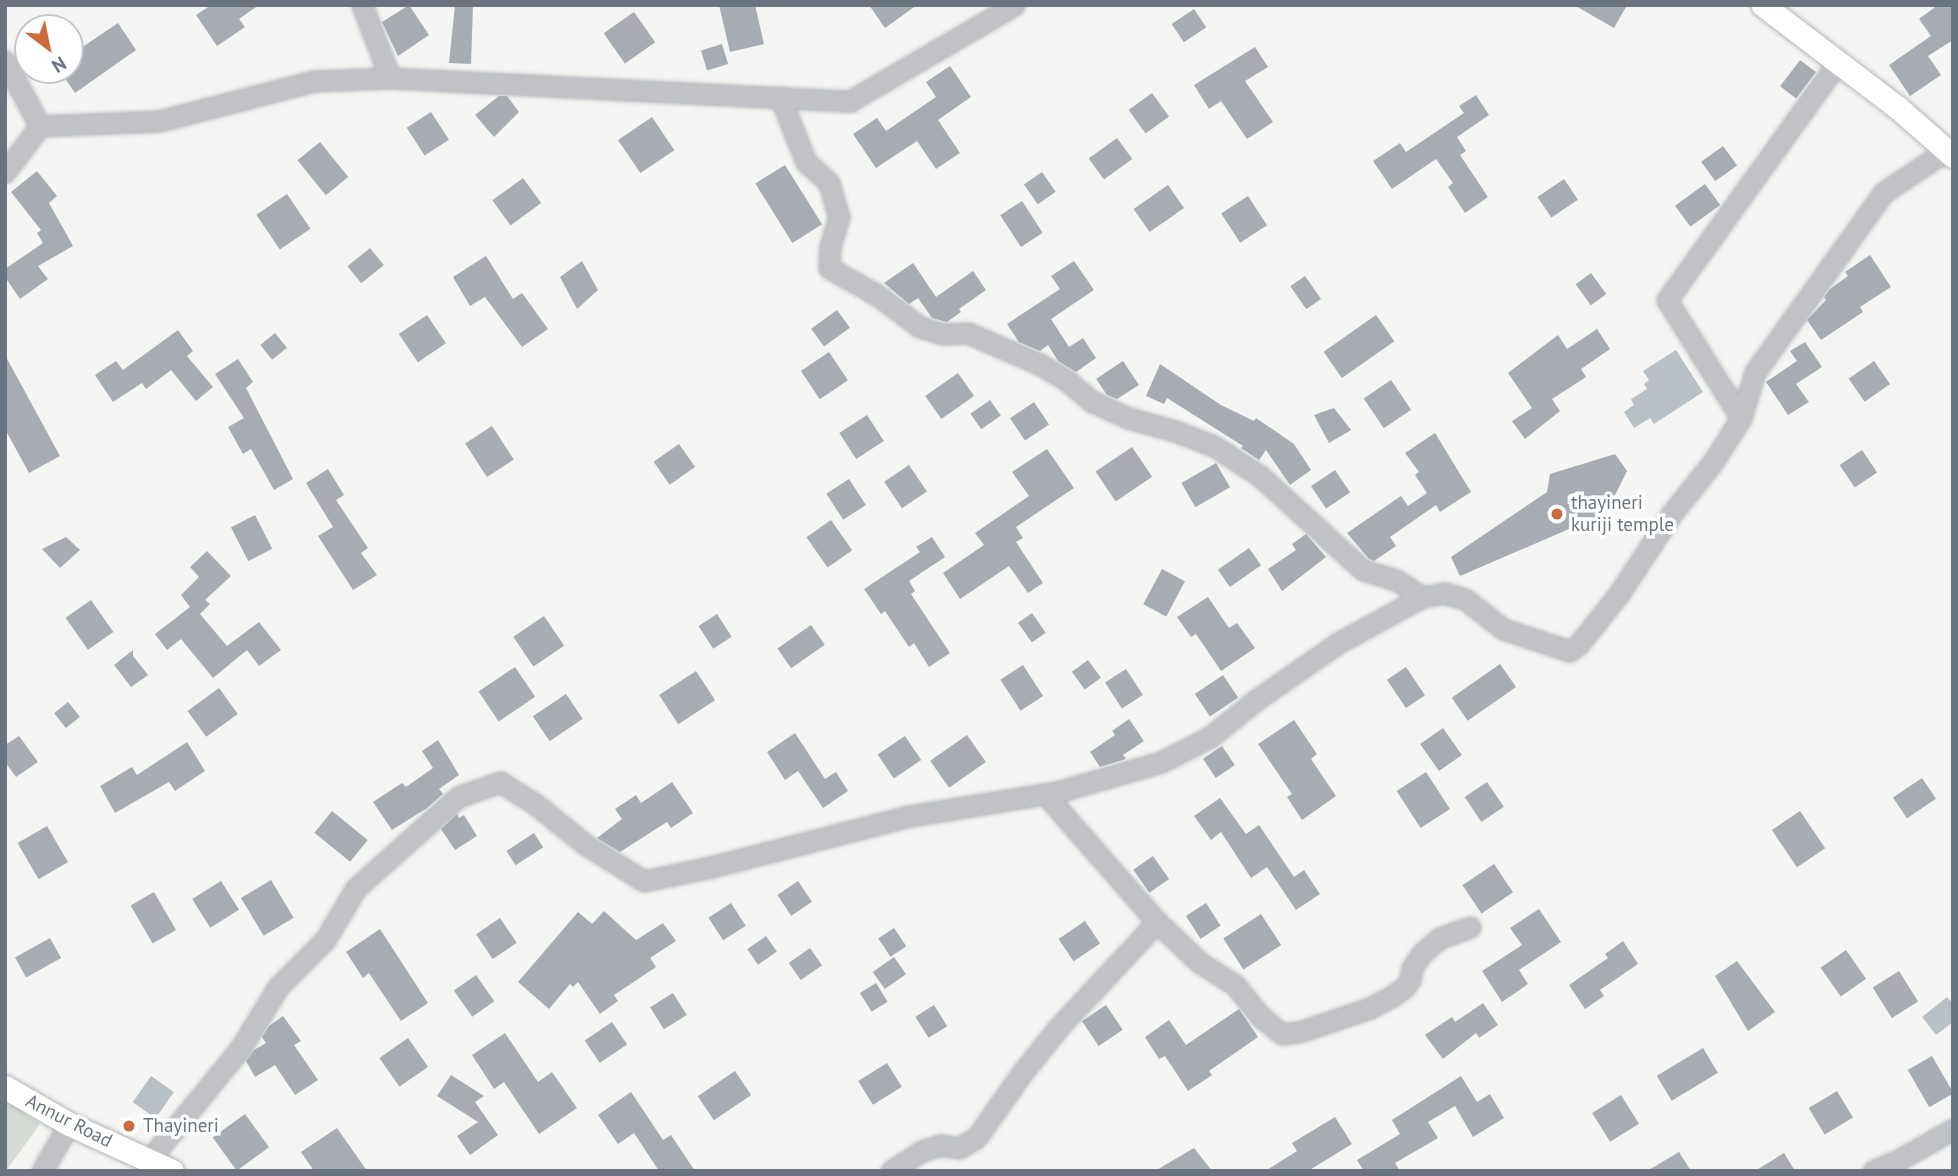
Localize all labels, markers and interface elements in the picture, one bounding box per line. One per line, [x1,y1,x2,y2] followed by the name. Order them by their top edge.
[14,14,84,84] north arrow
[47,52,71,79] text: N
[1571,492,1674,536] place label: thayineri kuriji temple
[1549,506,1565,522] marker: thayineri kuriji temple
[22,1090,116,1152] street label: Annur Road
[143,1115,219,1137] place label: Thayineri
[121,1118,137,1134] marker: Thayineri

